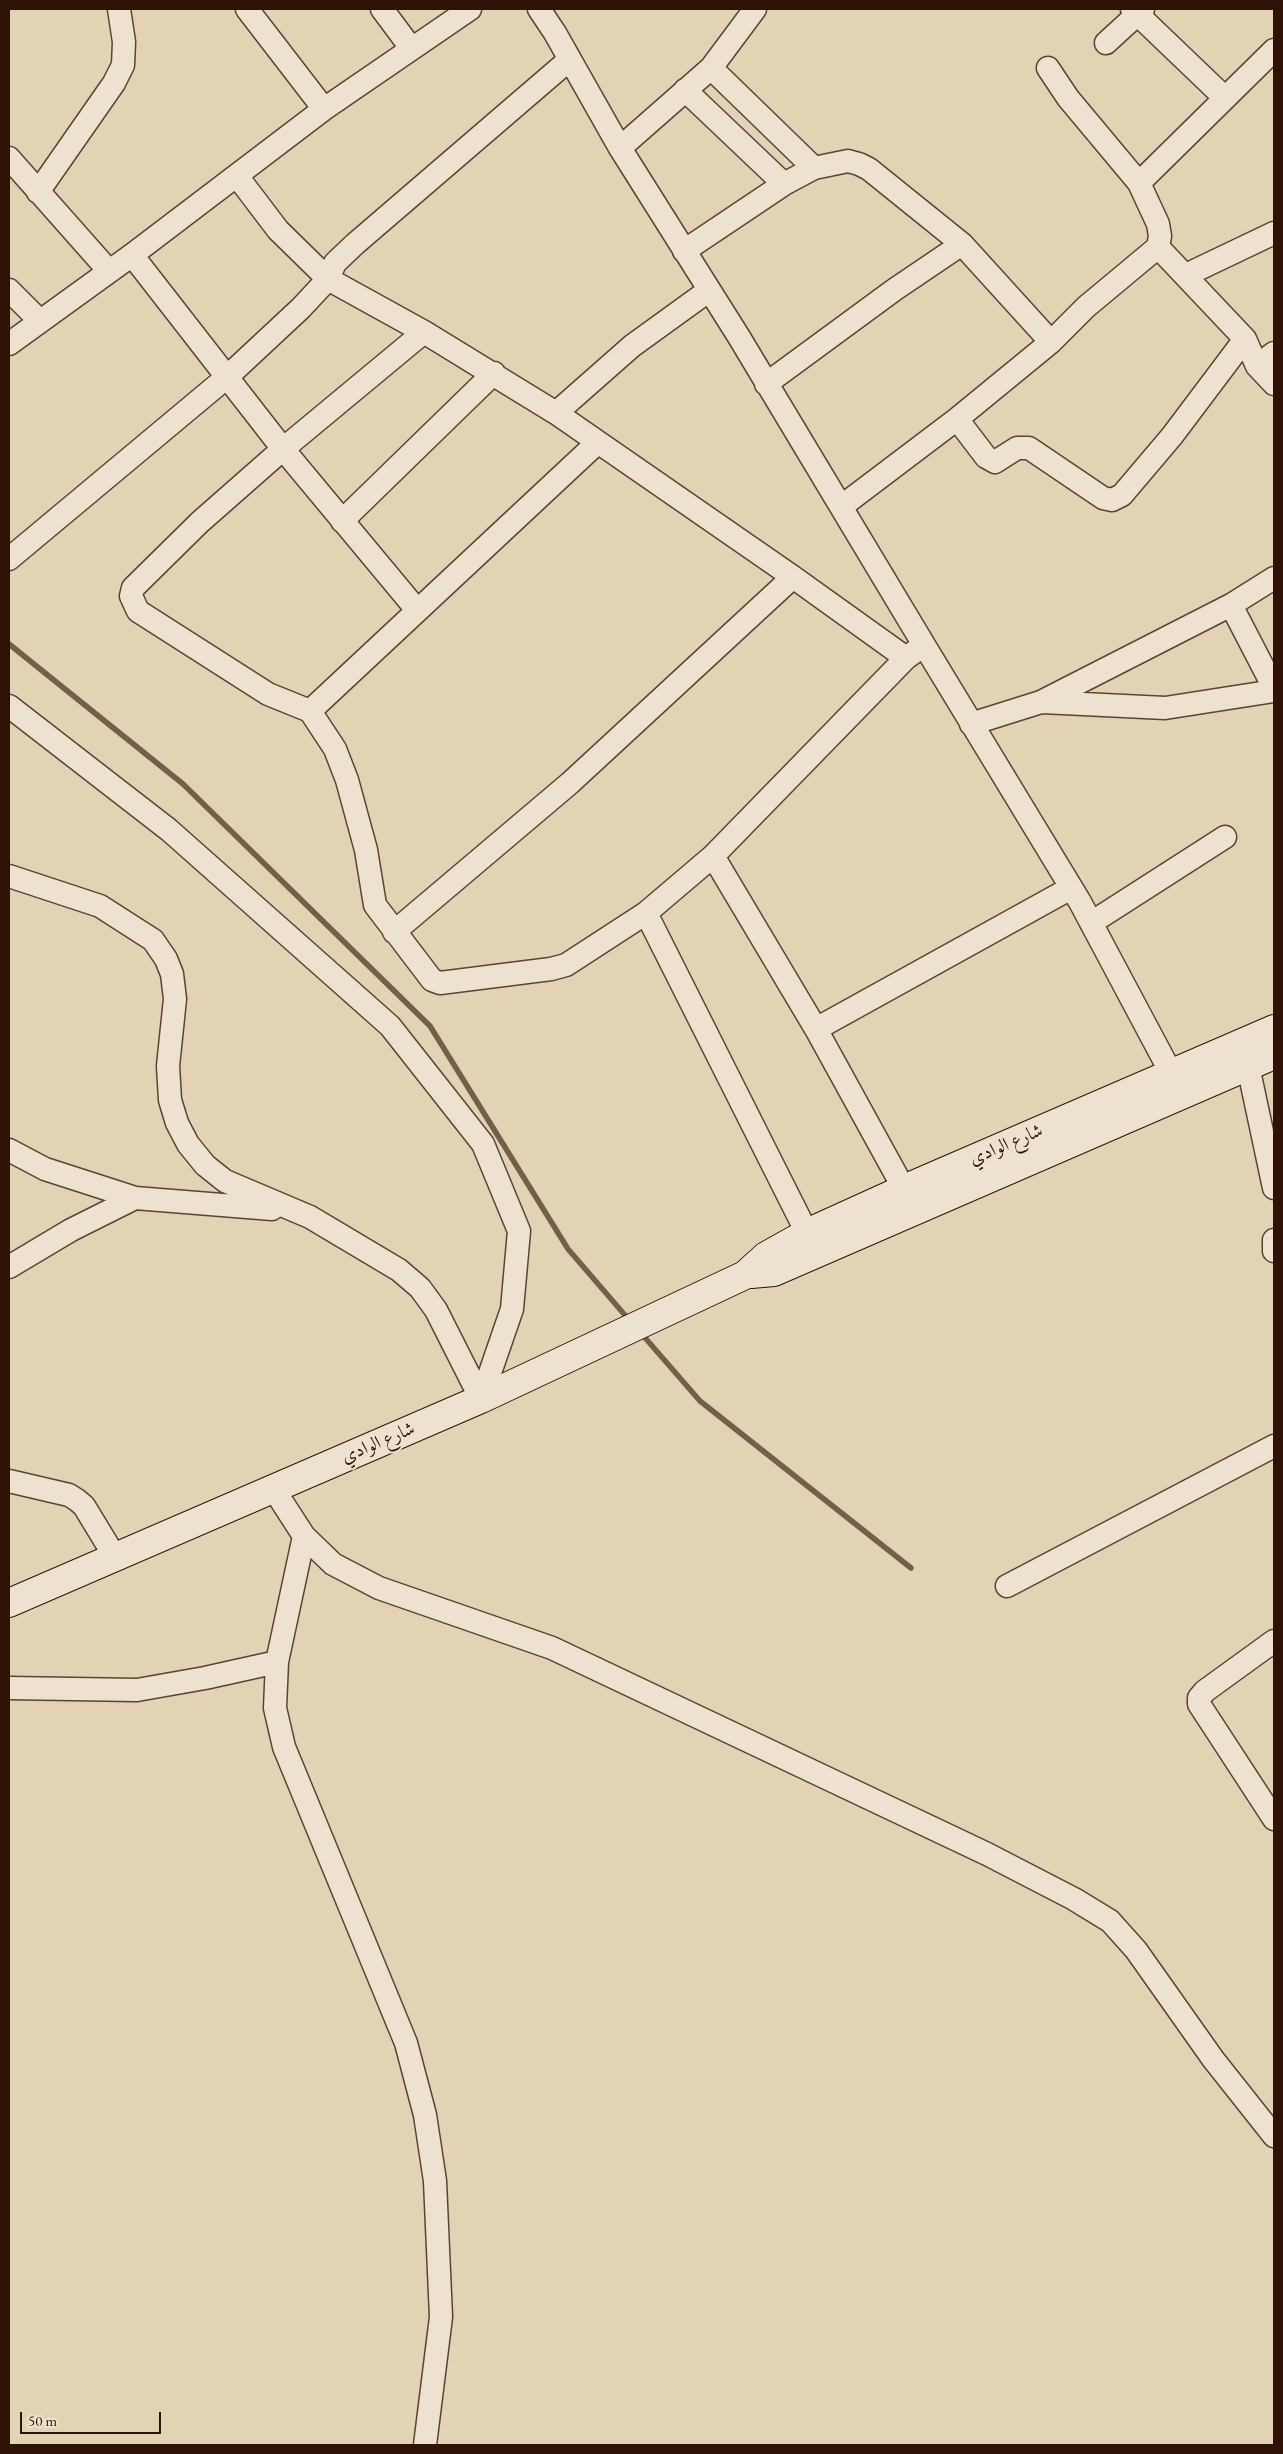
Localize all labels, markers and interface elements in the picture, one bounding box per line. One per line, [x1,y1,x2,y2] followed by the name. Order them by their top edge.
[966,1119,1046,1171] street label: شارع الوادي
[338,1417,418,1469] street label: شارع الوادي
[22,2402,164,2434] scale bar
[28,2411,57,2430] text: 50 m

